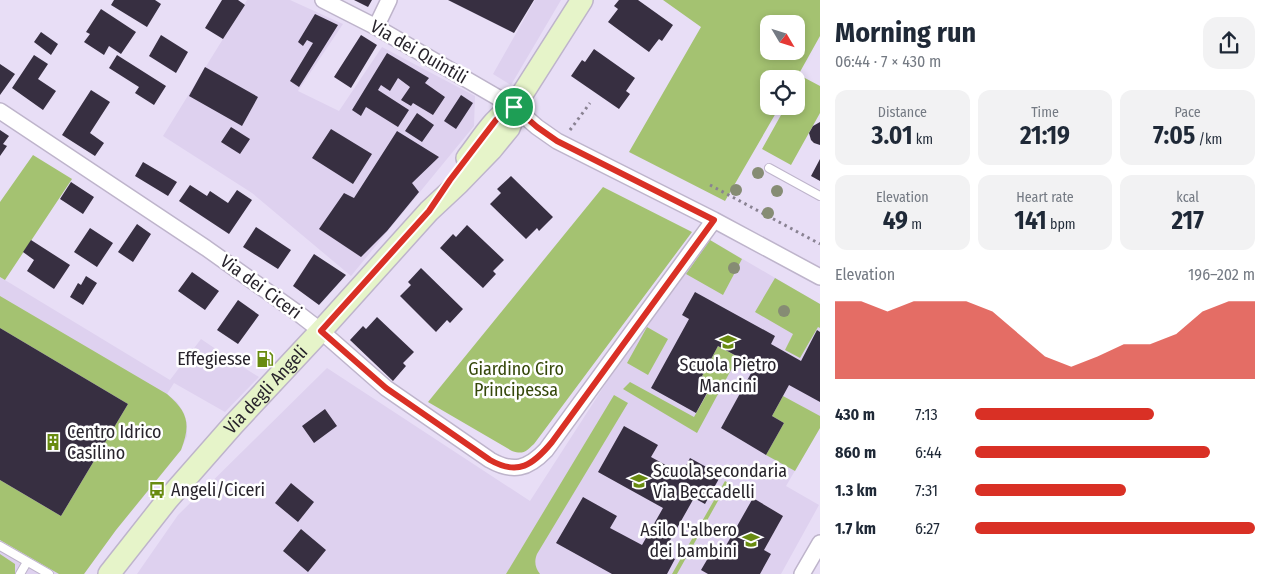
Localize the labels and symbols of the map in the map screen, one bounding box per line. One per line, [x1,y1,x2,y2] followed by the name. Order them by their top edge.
[367,15,471,89] street label: Via dei Quintili
[760,15,805,60] north arrow
[493,86,535,128] pin
[216,250,306,324] street label: Via dei Ciceri
[718,332,738,352] school or university icon: Scuola Pietro Mancini
[219,341,312,438] street label: Via degli Angeli
[177,348,251,370] place label: Effegiesse
[255,349,275,369] fuel station icon: Effegiesse
[679,354,777,397] place label: Scuola Pietro Mancini
[468,358,564,401] park label: Giardino Ciro Principessa
[67,421,162,464] place label: Centro Idrico Casilino
[43,432,63,452] building icon: Centro Idrico Casilino
[653,460,787,503] place label: Scuola secondaria Via Beccadelli
[629,471,649,491] school or university icon: Scuola secondaria Via Beccadelli
[171,479,265,501] place label: Angeli/Ciceri
[147,480,167,500] bus stop icon: Angeli/Ciceri
[640,519,737,562] place label: Asilo L'albero dei bambini
[741,530,761,550] school or university icon: Asilo L'albero dei bambini

